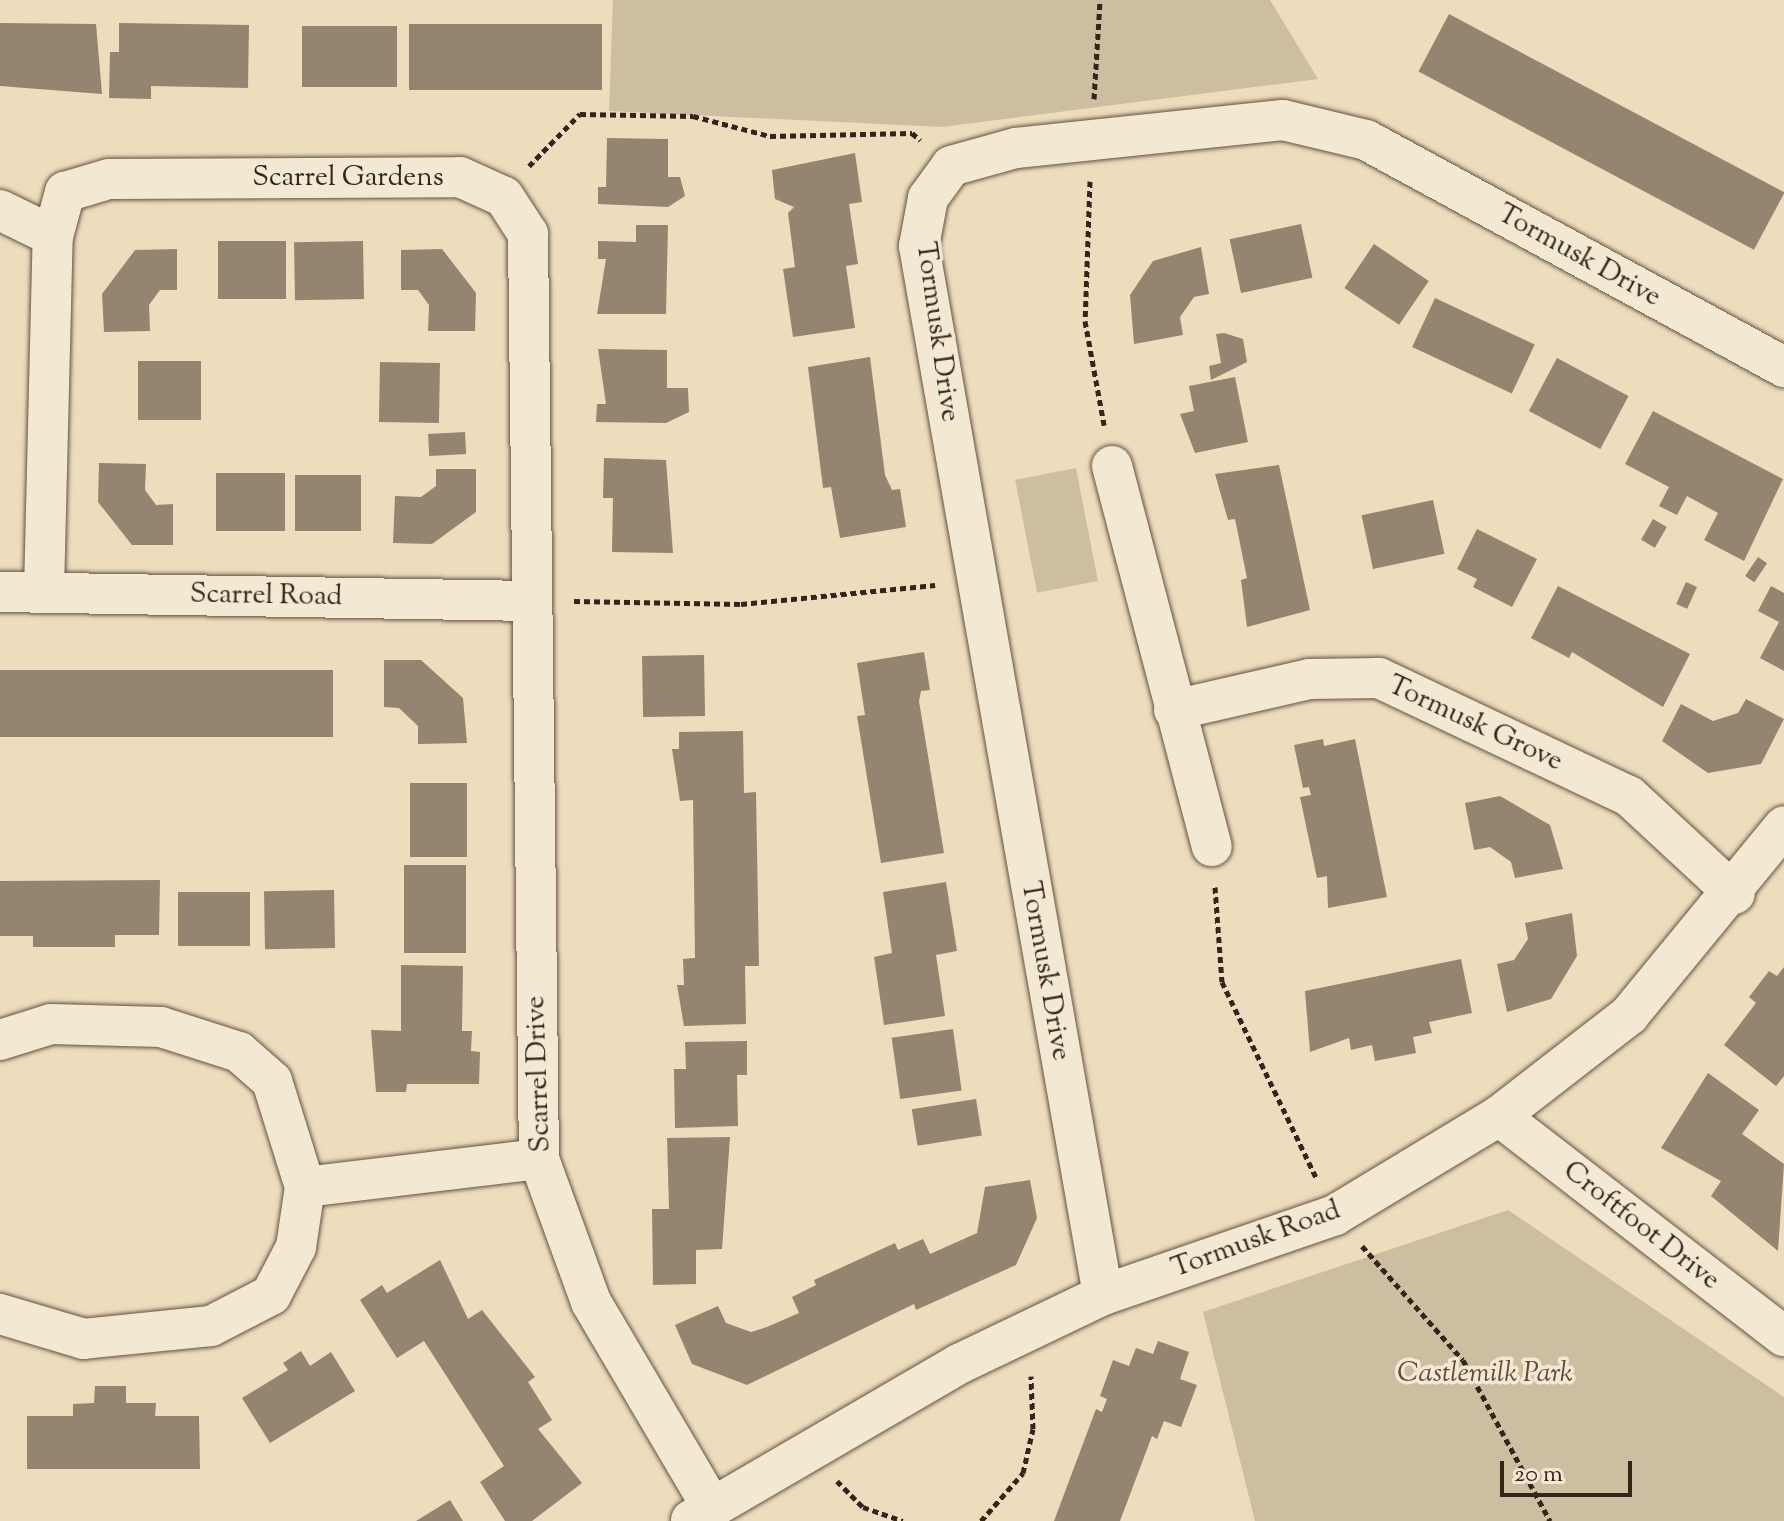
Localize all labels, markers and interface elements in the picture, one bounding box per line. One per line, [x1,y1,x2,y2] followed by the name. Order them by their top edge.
[252,161,444,195] street label: Scarrel Gardens
[1491,197,1667,315] street label: Tormusk Drive
[908,240,966,424] street label: Tormusk Drive
[189,578,343,614] street label: Scarrel Road
[1382,669,1568,779] street label: Tormusk Grove
[1013,879,1077,1063] street label: Tormusk Drive
[519,995,559,1153] street label: Scarrel Drive
[1556,1154,1726,1298] street label: Croftfoot Drive
[1167,1194,1345,1286] street label: Tormusk Road
[1397,1357,1573,1391] park label: Castlemilk Park
[1504,1445,1636,1495] scale bar
[1514,1458,1563,1492] text: 20 m

